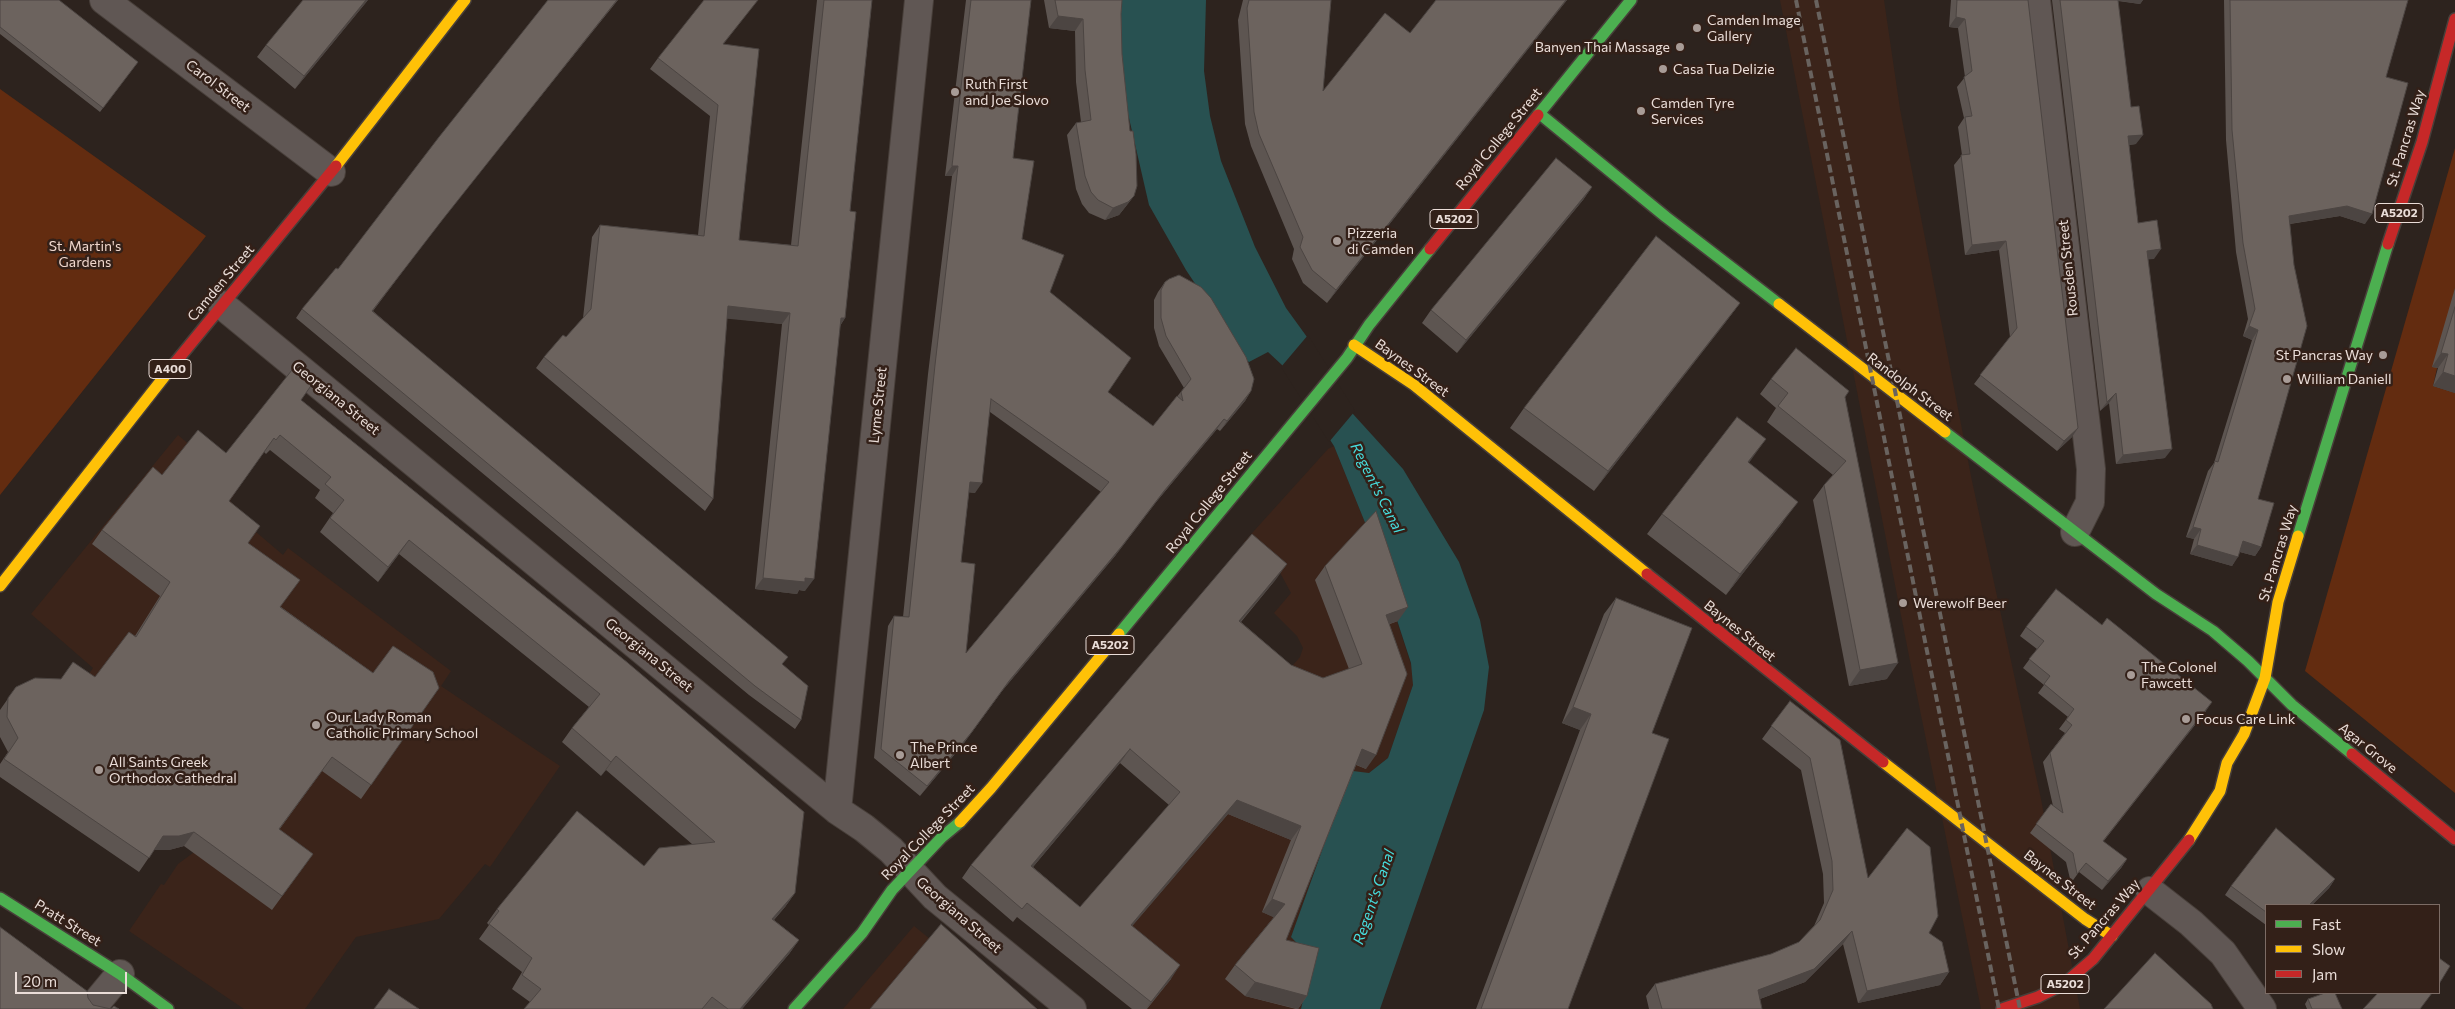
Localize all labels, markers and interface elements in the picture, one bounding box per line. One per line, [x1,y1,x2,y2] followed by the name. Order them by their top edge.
[1707,12,1801,44] place label: Camden Image Gallery
[1691,22,1703,34] marker: Camden Image Gallery
[1535,39,1670,55] place label: Banyen Thai Massage
[1674,41,1686,53] marker: Banyen Thai Massage
[182,56,254,116] street label: Carol Street
[1673,61,1775,77] place label: Casa Tua Delizie
[1657,63,1669,75] marker: Casa Tua Delizie
[965,76,1049,108] place label: Ruth First and Joe Slovo
[1452,84,1546,194] street label: Royal College Street
[949,86,961,98] marker: Ruth First and Joe Slovo
[2383,87,2429,189] street label: St. Pancras Way
[1651,95,1734,128] place label: Camden Tyre Services
[1635,105,1647,117] marker: Camden Tyre Services
[2375,204,2423,222] road number: A5202
[1430,210,1478,228] road number: A5202
[2055,219,2081,317] street label: Rousden Street
[1347,225,1414,258] place label: Pizzeria di Camden
[1331,235,1343,247] marker: Pizzeria di Camden
[49,238,121,270] park label: St. Martin's Gardens
[184,241,258,325] street label: Camden Street
[1372,335,1452,401] street label: Baynes Street
[2276,347,2373,363] place label: St Pancras Way
[1864,349,1956,425] street label: Randolph Street
[2377,349,2389,361] marker: St Pancras Way
[289,358,383,438] street label: Georgiana Street
[149,359,191,378] road number: A400
[866,366,890,444] street label: Lyme Street
[2297,371,2392,387] place label: William Daniell
[2281,373,2293,385] marker: William Daniell
[1346,440,1408,536] water label: Regent's Canal
[1162,447,1256,557] street label: Royal College Street
[2255,502,2301,604] street label: St. Pancras Way
[1913,595,2007,611] place label: Werewolf Beer
[1701,597,1779,665] street label: Baynes Street
[1897,597,1909,609] marker: Werewolf Beer
[602,615,696,695] street label: Georgiana Street
[1086,636,1134,654] road number: A5202
[2141,659,2217,692] place label: The Colonel Fawcett
[2125,669,2137,681] marker: The Colonel Fawcett
[326,709,478,742] place label: Our Lady Roman Catholic Primary School
[2196,711,2295,727] place label: Focus Care Link
[2180,713,2192,725] marker: Focus Care Link
[310,719,322,731] marker: Our Lady Roman Catholic Primary School
[2335,719,2401,777] street label: Agar Grove
[910,739,977,772] place label: The Prince Albert
[894,749,906,761] marker: The Prince Albert
[109,754,237,786] place label: All Saints Greek Orthodox Cathedral
[93,764,105,776] marker: All Saints Greek Orthodox Cathedral
[878,780,978,884] street label: Royal College Street
[2020,846,2100,914] street label: Baynes Street
[1349,847,1399,947] water label: Regent's Canal
[913,873,1005,957] street label: Georgiana Street
[2065,876,2143,962] street label: St. Pancras Way
[32,896,104,950] street label: Pratt Street
[2265,904,2440,994] legend
[2312,915,2341,933] text: Fast
[2312,940,2345,958] text: Slow
[18,962,130,994] scale bar
[2312,965,2337,983] text: Jam
[23,972,57,990] text: 20 m
[2041,974,2089,994] road number: A5202

